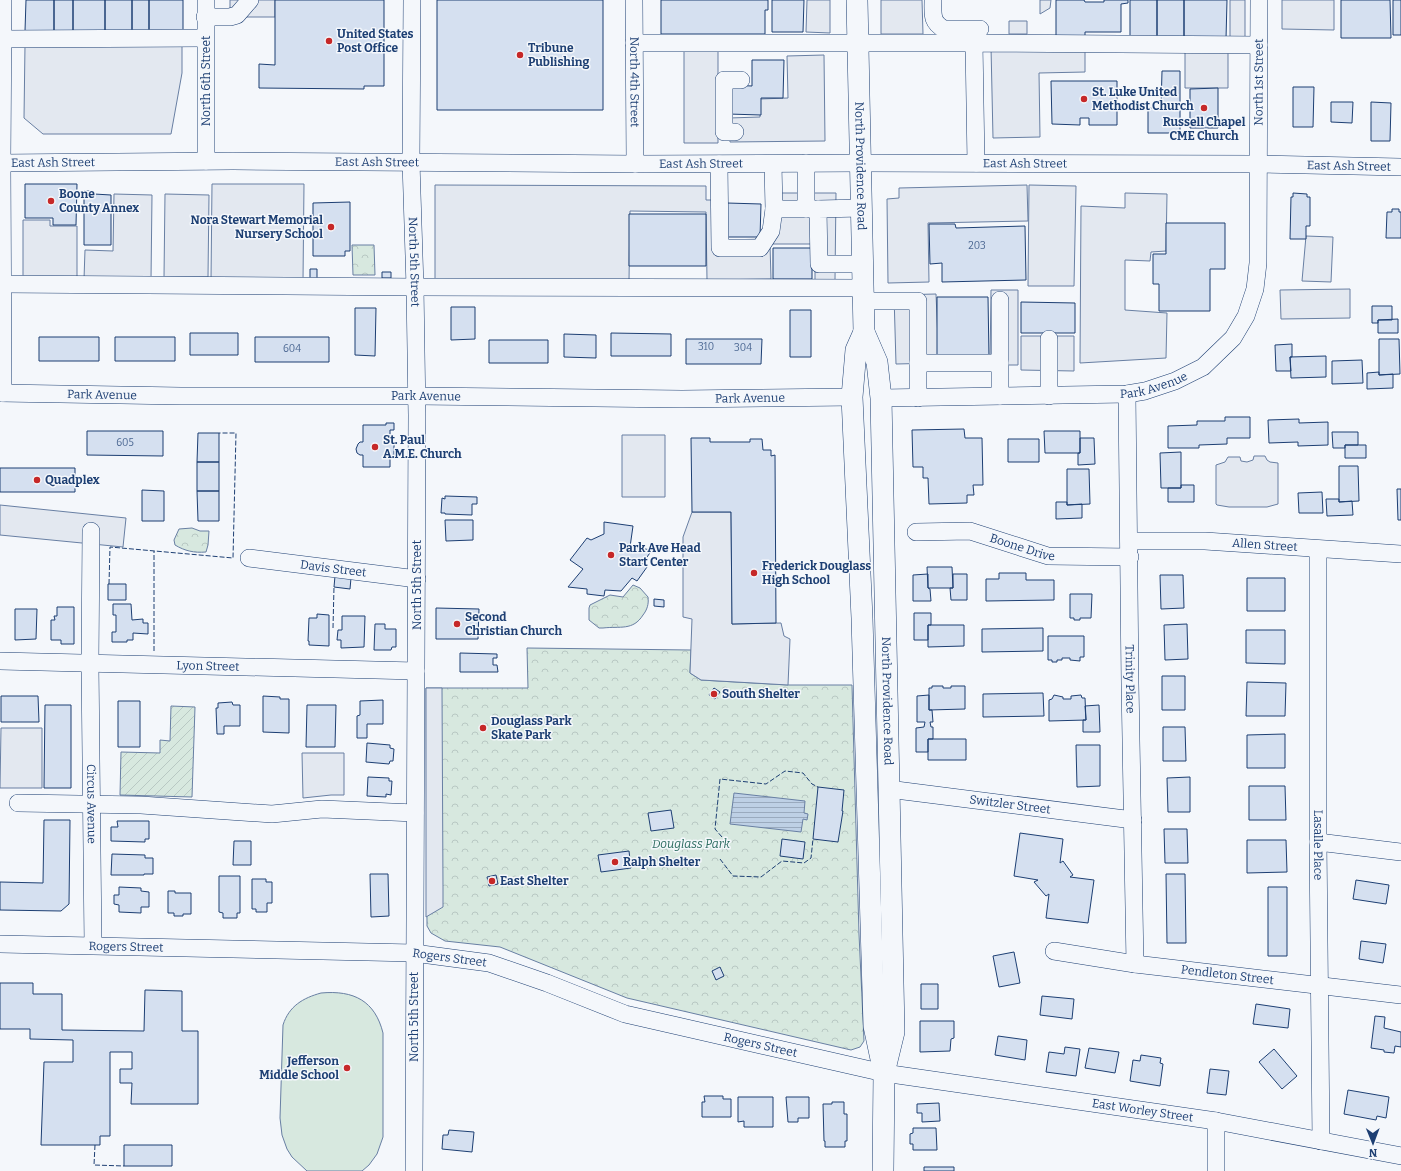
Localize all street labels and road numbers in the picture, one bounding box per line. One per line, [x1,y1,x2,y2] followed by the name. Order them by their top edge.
[199,35,213,126] street label: North 6th Street
[627,37,642,128] street label: North 4th Street
[1252,38,1266,126] street label: North 1st Street
[852,101,869,230] street label: North Providence Road
[11,155,96,170] street label: East Ash Street
[335,155,420,169] street label: East Ash Street
[983,156,1068,171] street label: East Ash Street
[659,157,744,171] street label: East Ash Street
[1307,158,1392,174] street label: East Ash Street
[406,217,422,308] street label: North 5th Street
[1120,369,1190,401] street label: Park Avenue
[67,387,137,402] street label: Park Avenue
[391,389,461,403] street label: Park Avenue
[715,391,785,406] street label: Park Avenue
[988,531,1055,563] street label: Boone Drive
[1232,536,1299,554] street label: Allen Street
[410,539,424,630] street label: North 5th Street
[299,557,368,580] street label: Davis Street
[879,636,896,765] street label: North Providence Road
[1123,644,1138,714] street label: Trinity Place
[176,658,240,674] street label: Lyon Street
[84,764,99,844] street label: Circus Avenue
[969,792,1052,817] street label: Switzler Street
[1311,810,1325,880] street label: Lasalle Place
[88,939,164,955] street label: Rogers Street
[412,946,488,970] street label: Rogers Street
[1180,962,1275,987] street label: Pendleton Street
[407,971,421,1062] street label: North 5th Street
[722,1030,799,1060] street label: Rogers Street
[1091,1096,1195,1125] street label: East Worley Street

